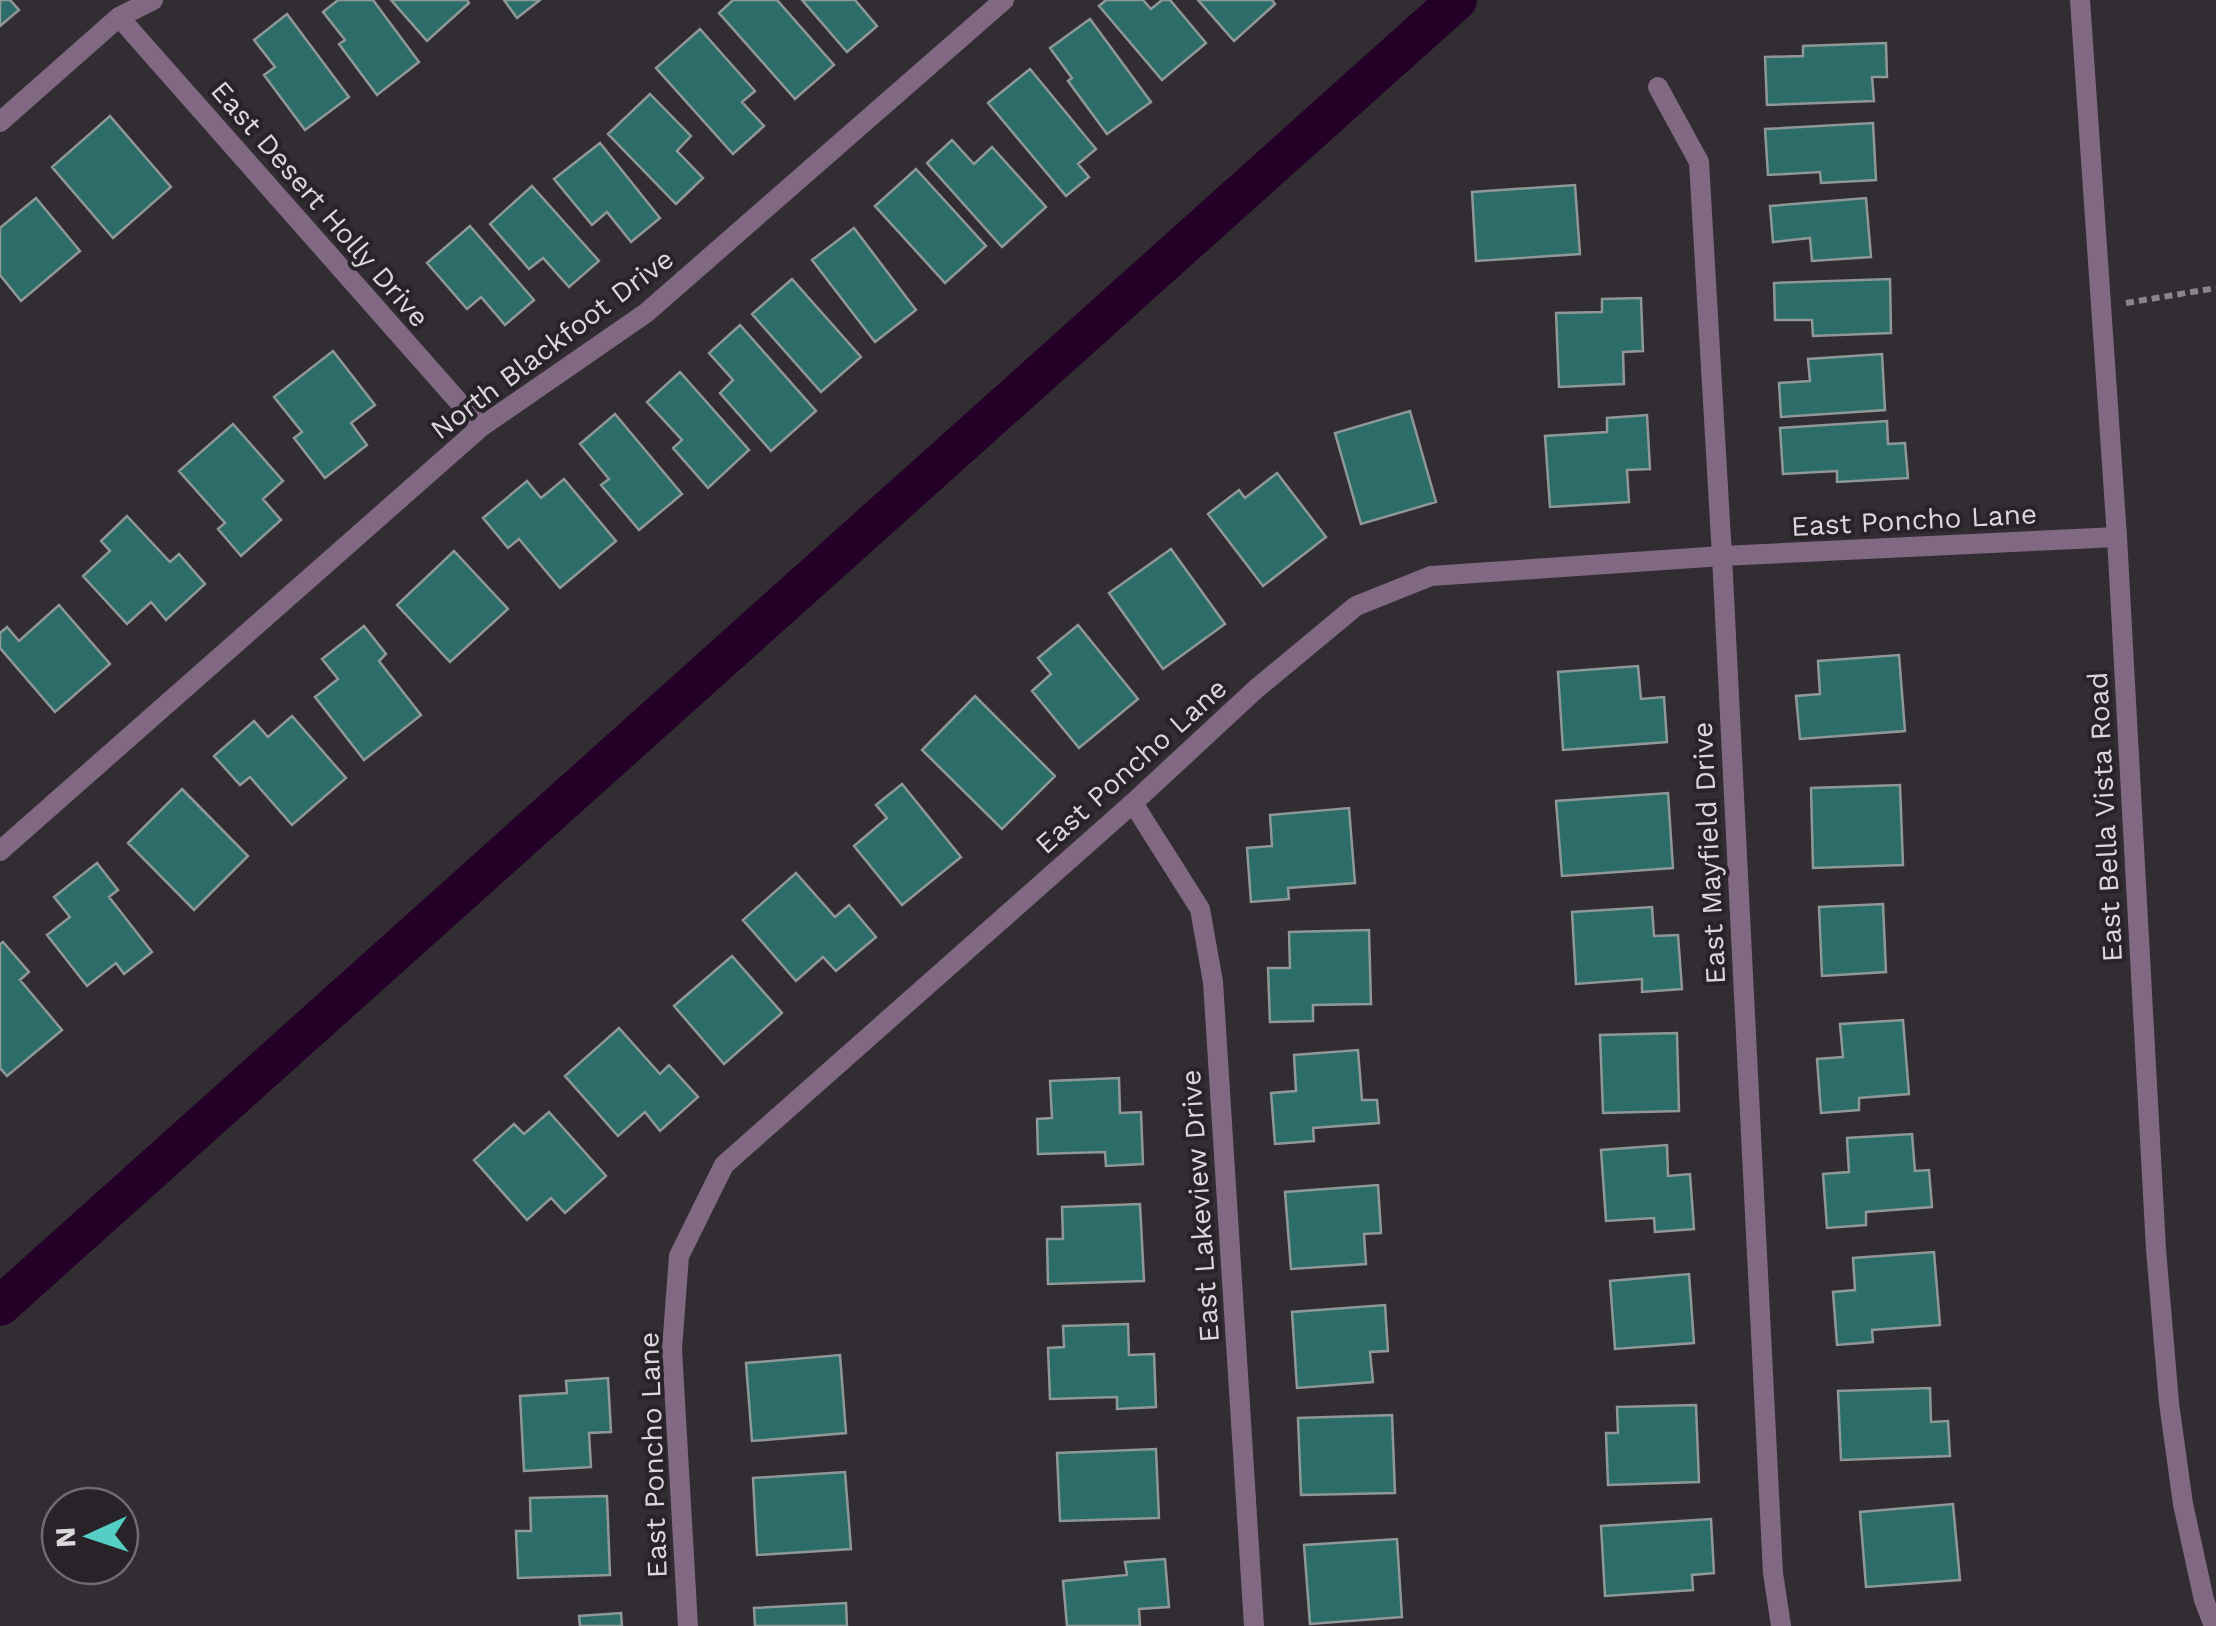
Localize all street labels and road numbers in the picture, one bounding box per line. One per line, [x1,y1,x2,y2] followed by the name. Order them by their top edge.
[204,74,436,334] street label: East Desert Holly Drive
[424,242,680,446] street label: North Blackfoot Drive
[1790,497,2038,543] street label: East Poncho Lane
[1028,671,1234,861] street label: East Poncho Lane
[2081,671,2129,963] street label: East Bella Vista Road
[1686,721,1732,985] street label: East Mayfield Drive
[1174,1069,1226,1343] street label: East Lakeview Drive
[632,1331,674,1579] street label: East Poncho Lane

